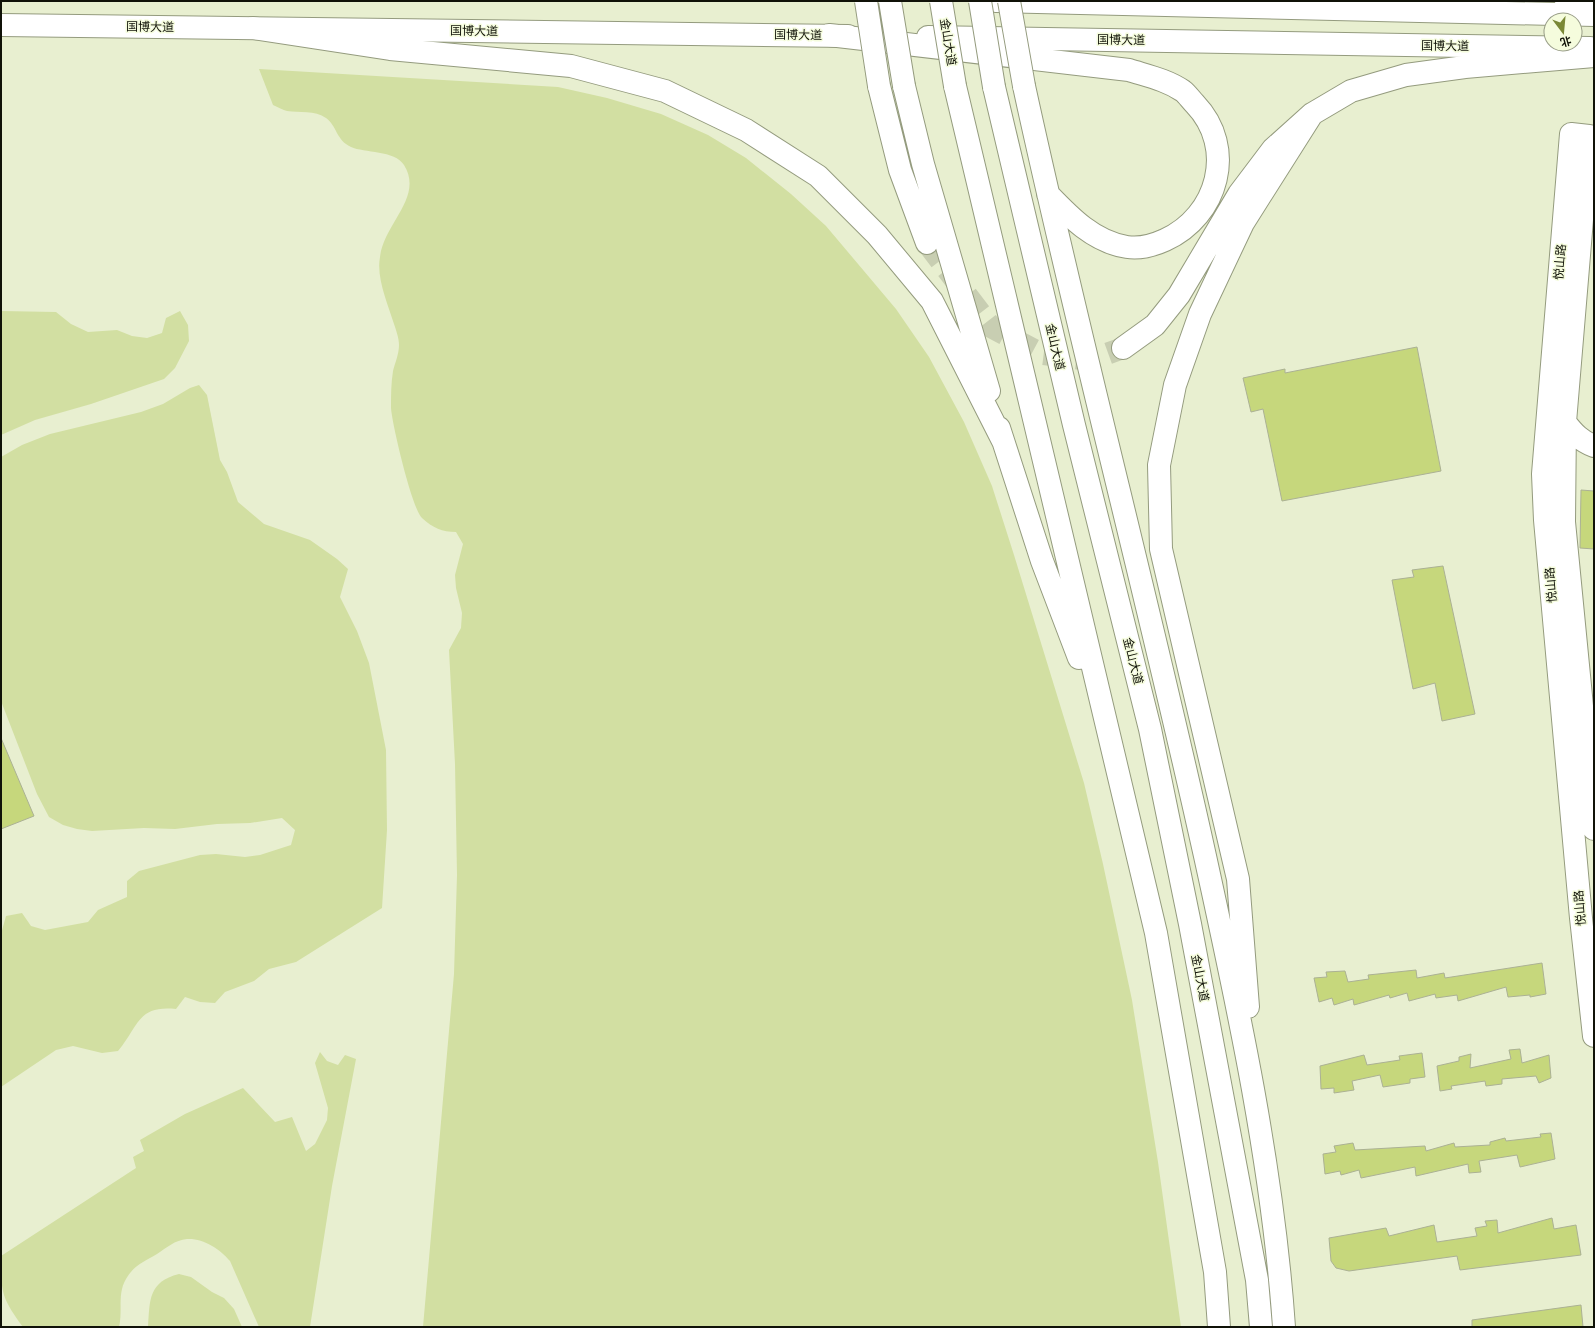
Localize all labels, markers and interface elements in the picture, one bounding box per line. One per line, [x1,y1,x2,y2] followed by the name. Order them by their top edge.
[1543,12,1583,52] north arrow
[935,17,961,67] street label: 金山大道
[126,18,174,36] street label: 国博大道
[450,22,498,40] street label: 国博大道
[774,26,822,44] street label: 国博大道
[1097,31,1145,49] street label: 国博大道
[1558,32,1573,51] text: 北
[1421,37,1469,55] street label: 国博大道
[1549,243,1571,281] street label: 悦山路
[1041,322,1069,372] street label: 金山大道
[1540,566,1562,604] street label: 悦山路
[1118,636,1148,686] street label: 金山大道
[1569,889,1591,927] street label: 悦山路
[1187,953,1213,1003] street label: 金山大道

